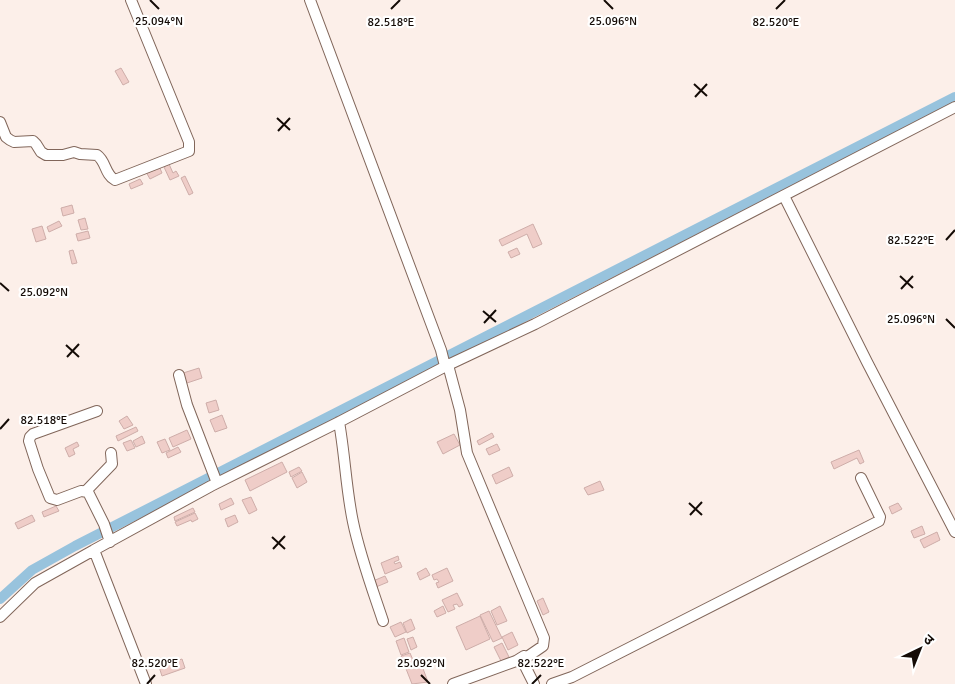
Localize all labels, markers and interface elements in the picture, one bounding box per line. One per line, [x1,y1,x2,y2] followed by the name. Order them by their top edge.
[135,14,183,29] text: 25.094°N
[589,14,637,29] text: 25.096°N
[368,15,415,30] text: 82.518°E
[753,15,800,30] text: 82.520°E
[888,233,935,248] text: 82.522°E
[20,285,68,300] text: 25.092°N
[887,312,935,327] text: 25.096°N
[21,413,68,428] text: 82.518°E
[895,624,945,674] north arrow
[920,631,938,649] text: उ
[132,656,179,671] text: 82.520°E
[397,656,445,671] text: 25.092°N
[518,656,565,671] text: 82.522°E

